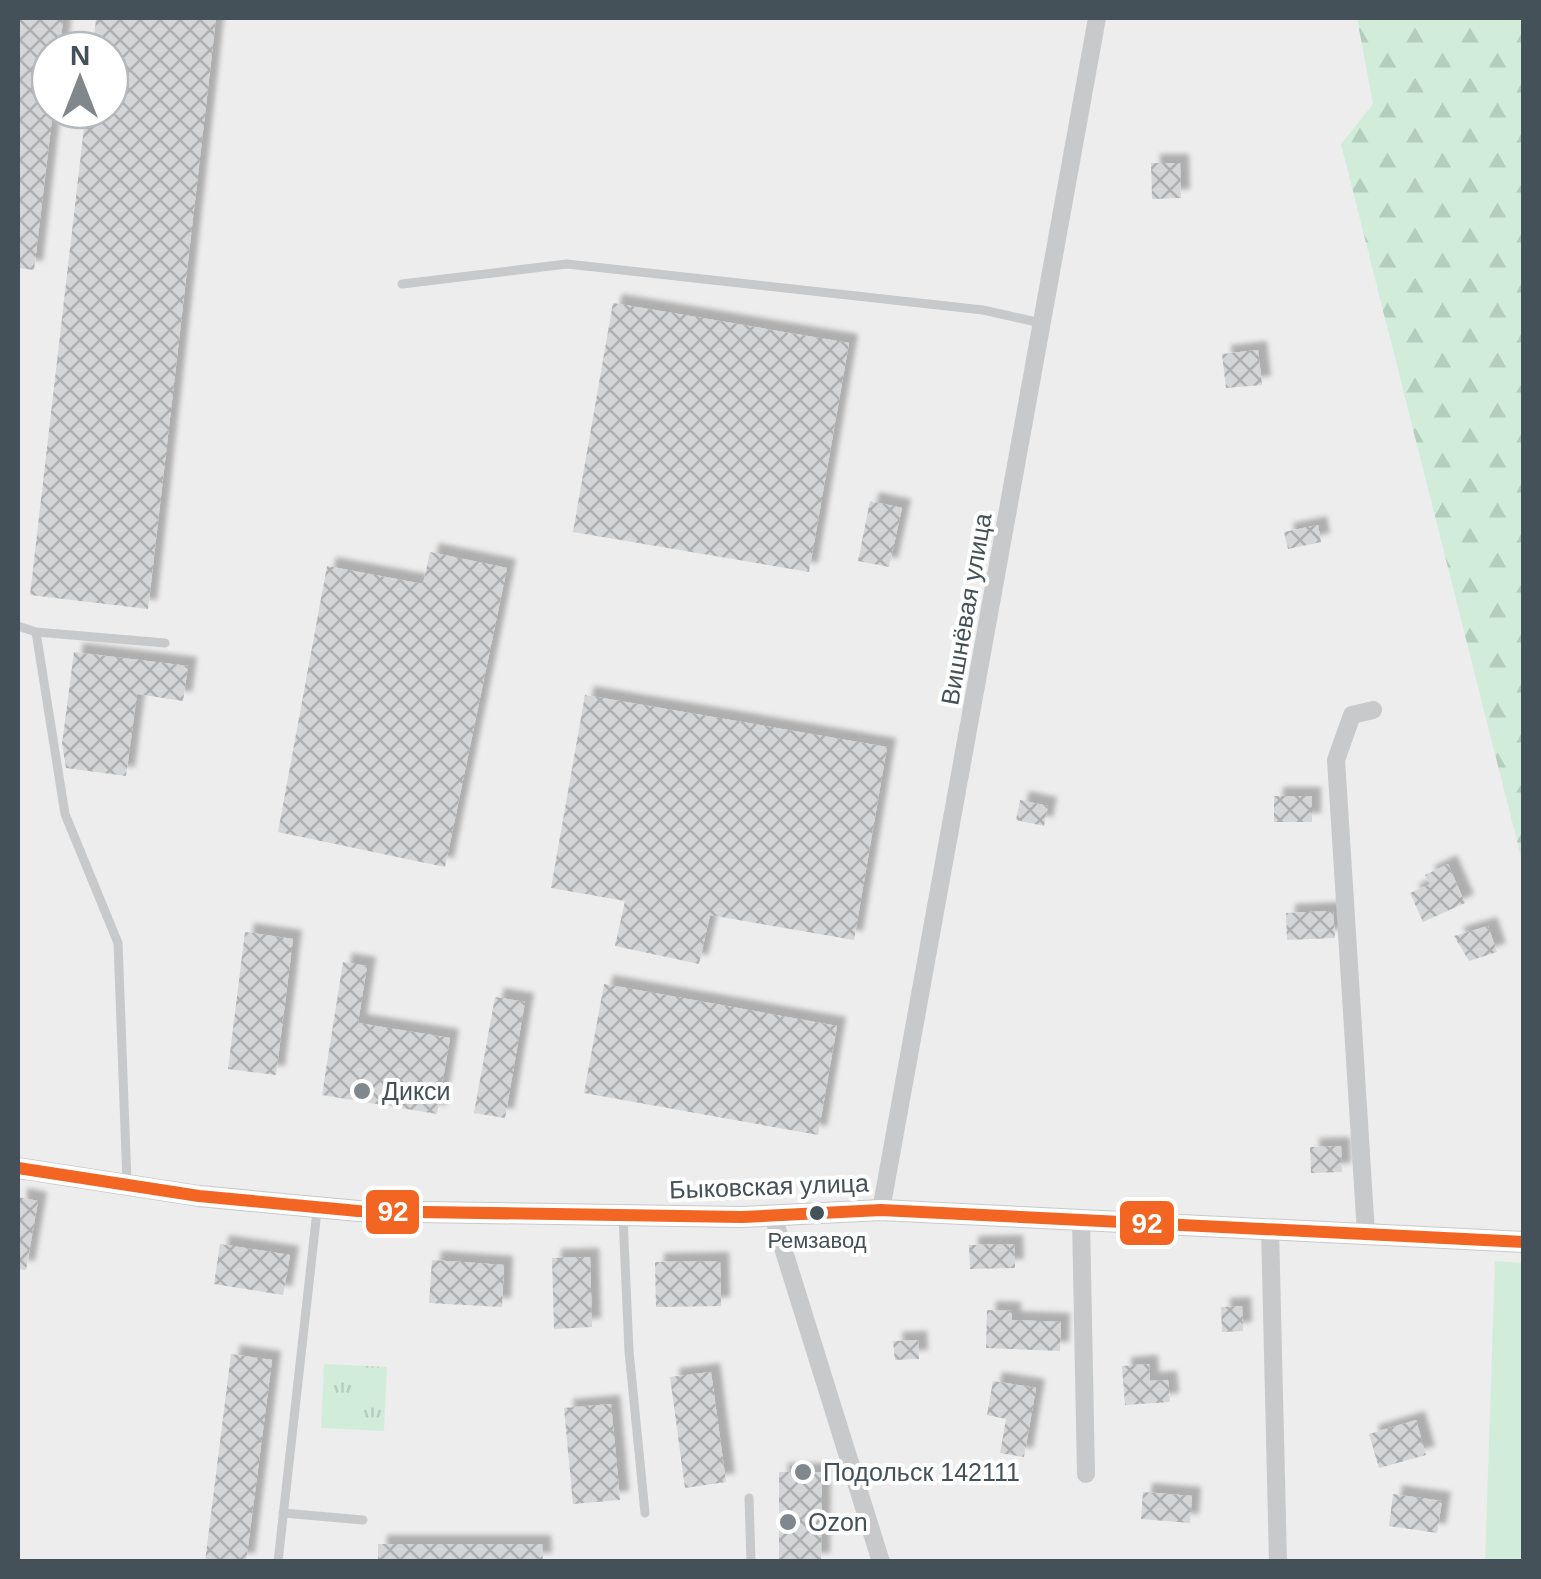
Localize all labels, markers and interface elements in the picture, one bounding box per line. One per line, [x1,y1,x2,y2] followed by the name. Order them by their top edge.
[30,30,130,130] north arrow
[70,40,90,71] text: N
[935,511,997,707] street label: Вишнёвая улица
[382,1077,451,1105] place label: Дикси
[351,1080,373,1102] marker: Дикси
[669,1169,869,1203] street label: Быковская улица
[364,1188,421,1236] line badge: 92
[377,1196,409,1227] text: 92
[1118,1199,1176,1247] line badge: 92
[807,1203,827,1223] marker: Ремзавод
[1131,1208,1163,1239] text: 92
[767,1228,867,1253] place label: Ремзавод
[823,1458,1020,1486] place label: Подольск 142111
[792,1461,814,1483] marker: Подольск 142111
[808,1508,868,1536] place label: Ozon
[777,1511,799,1533] marker: Ozon

